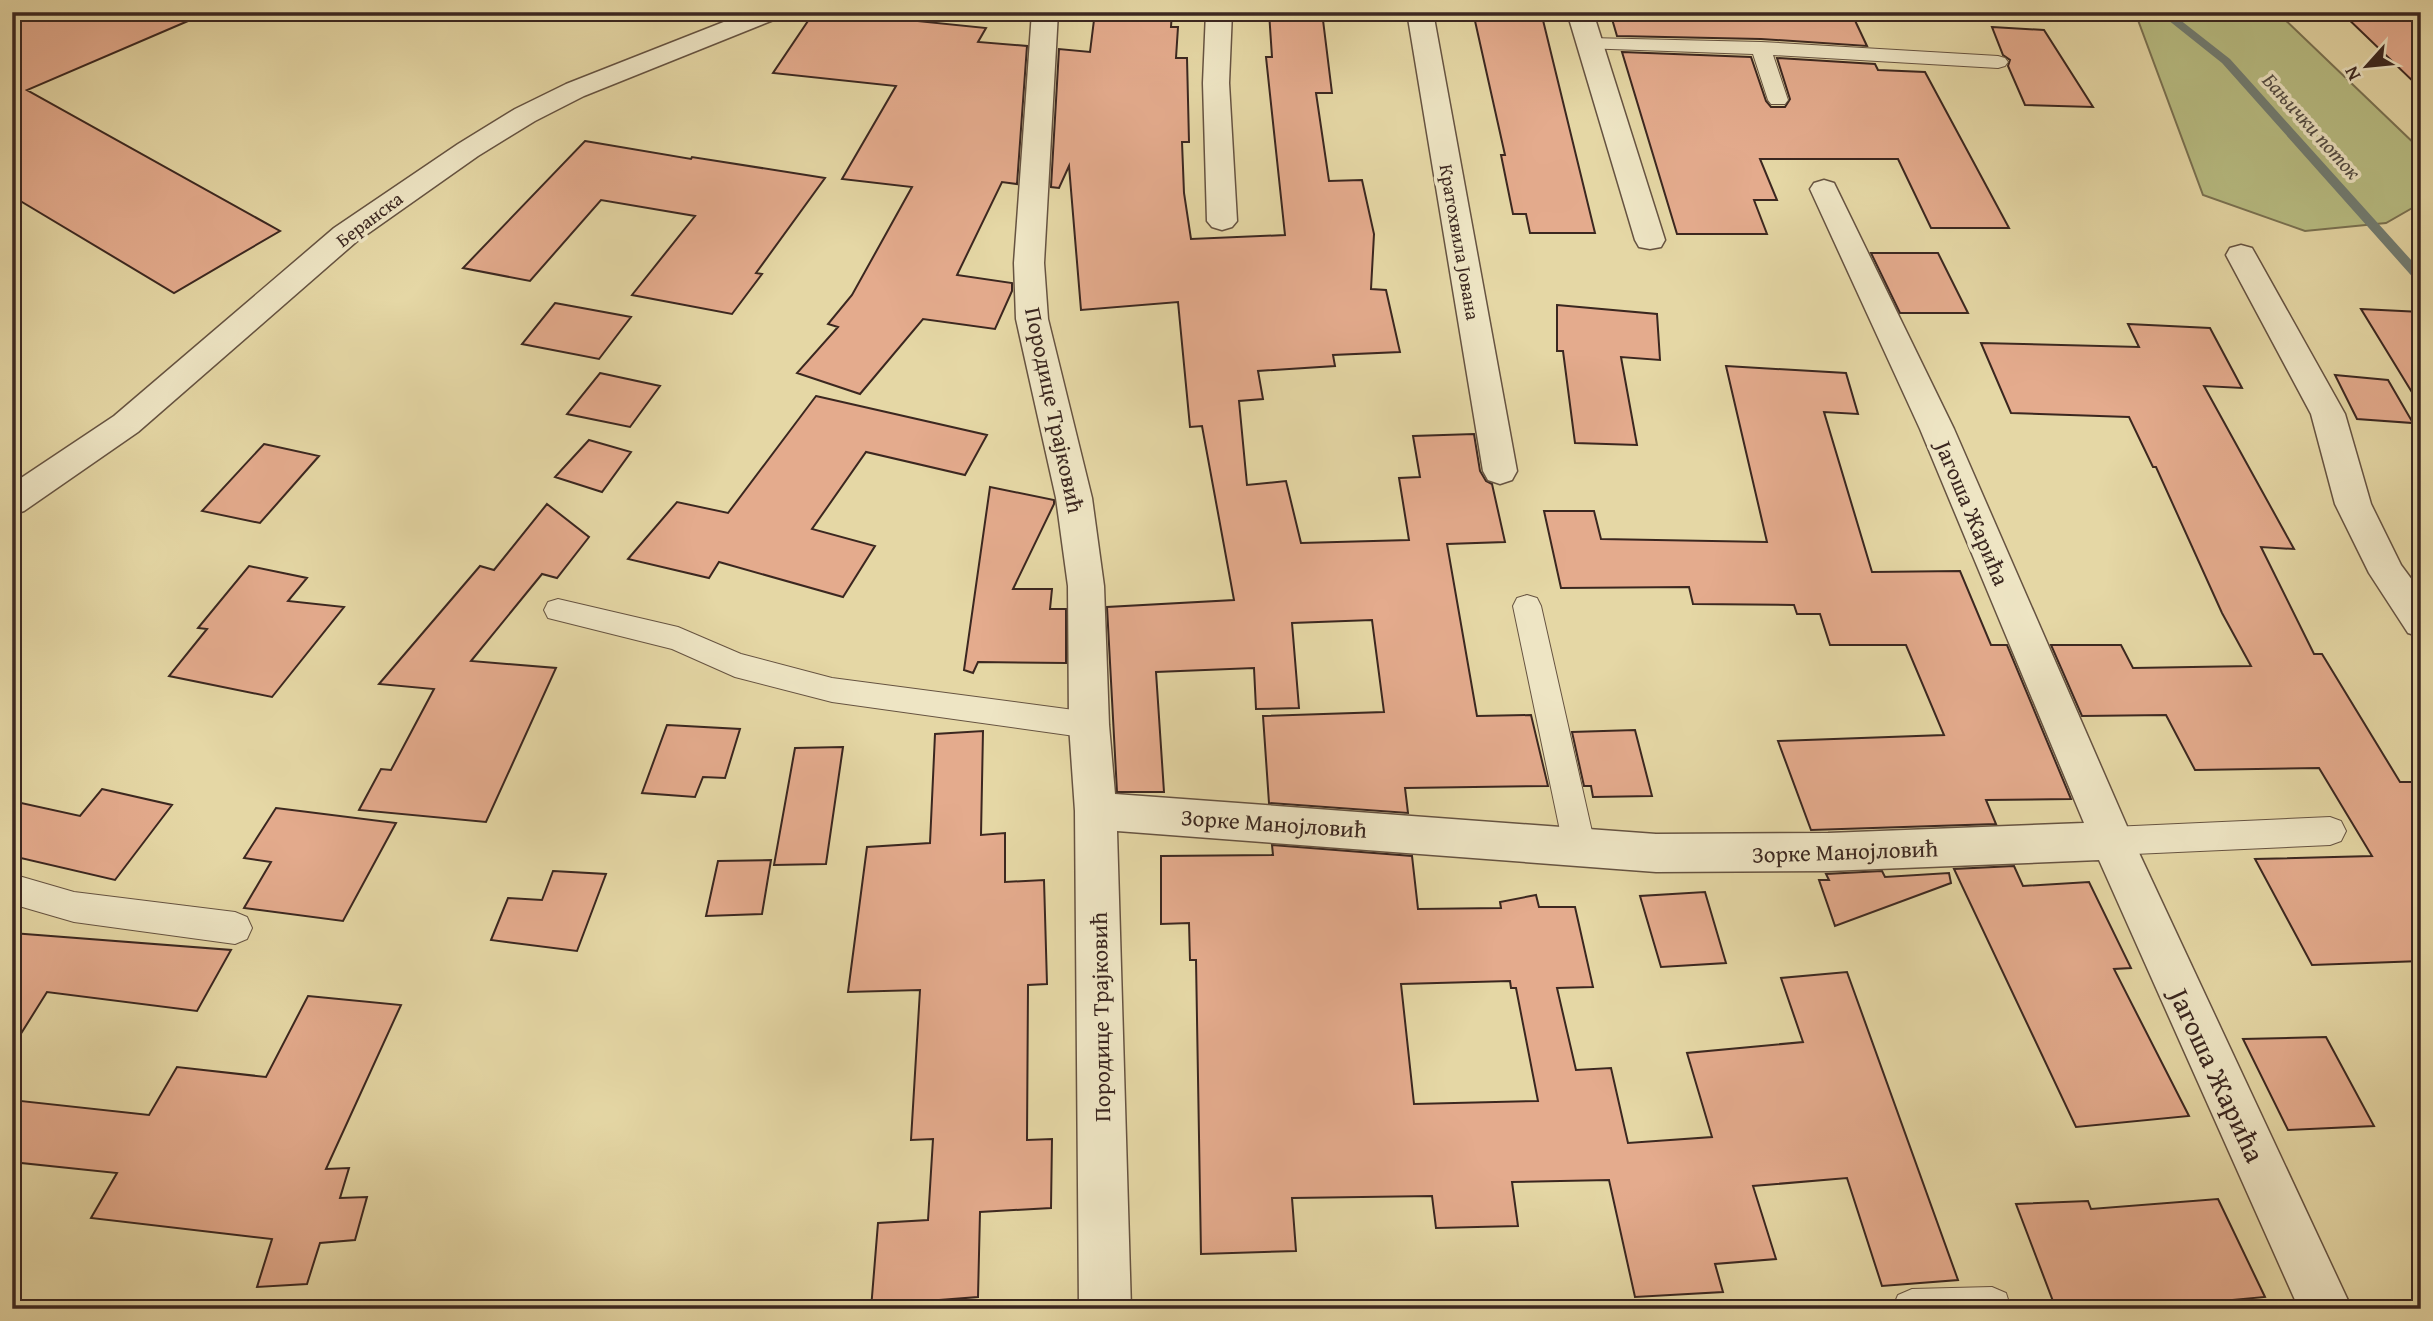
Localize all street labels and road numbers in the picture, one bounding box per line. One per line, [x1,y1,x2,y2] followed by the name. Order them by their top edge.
[1433,162,1487,322] street label: Кратохвила Јована
[330,185,408,253] street label: Беранска
[1017,304,1093,516] street label: Породице Трајковић
[1926,433,2018,591] street label: Јагоша Жарића
[1180,800,1368,846] street label: Зорке Манојловић
[1751,831,1939,871] street label: Зорке Манојловић
[1082,912,1118,1122] street label: Породице Трајковић
[2158,978,2277,1169] street label: Јагоша Жарића

